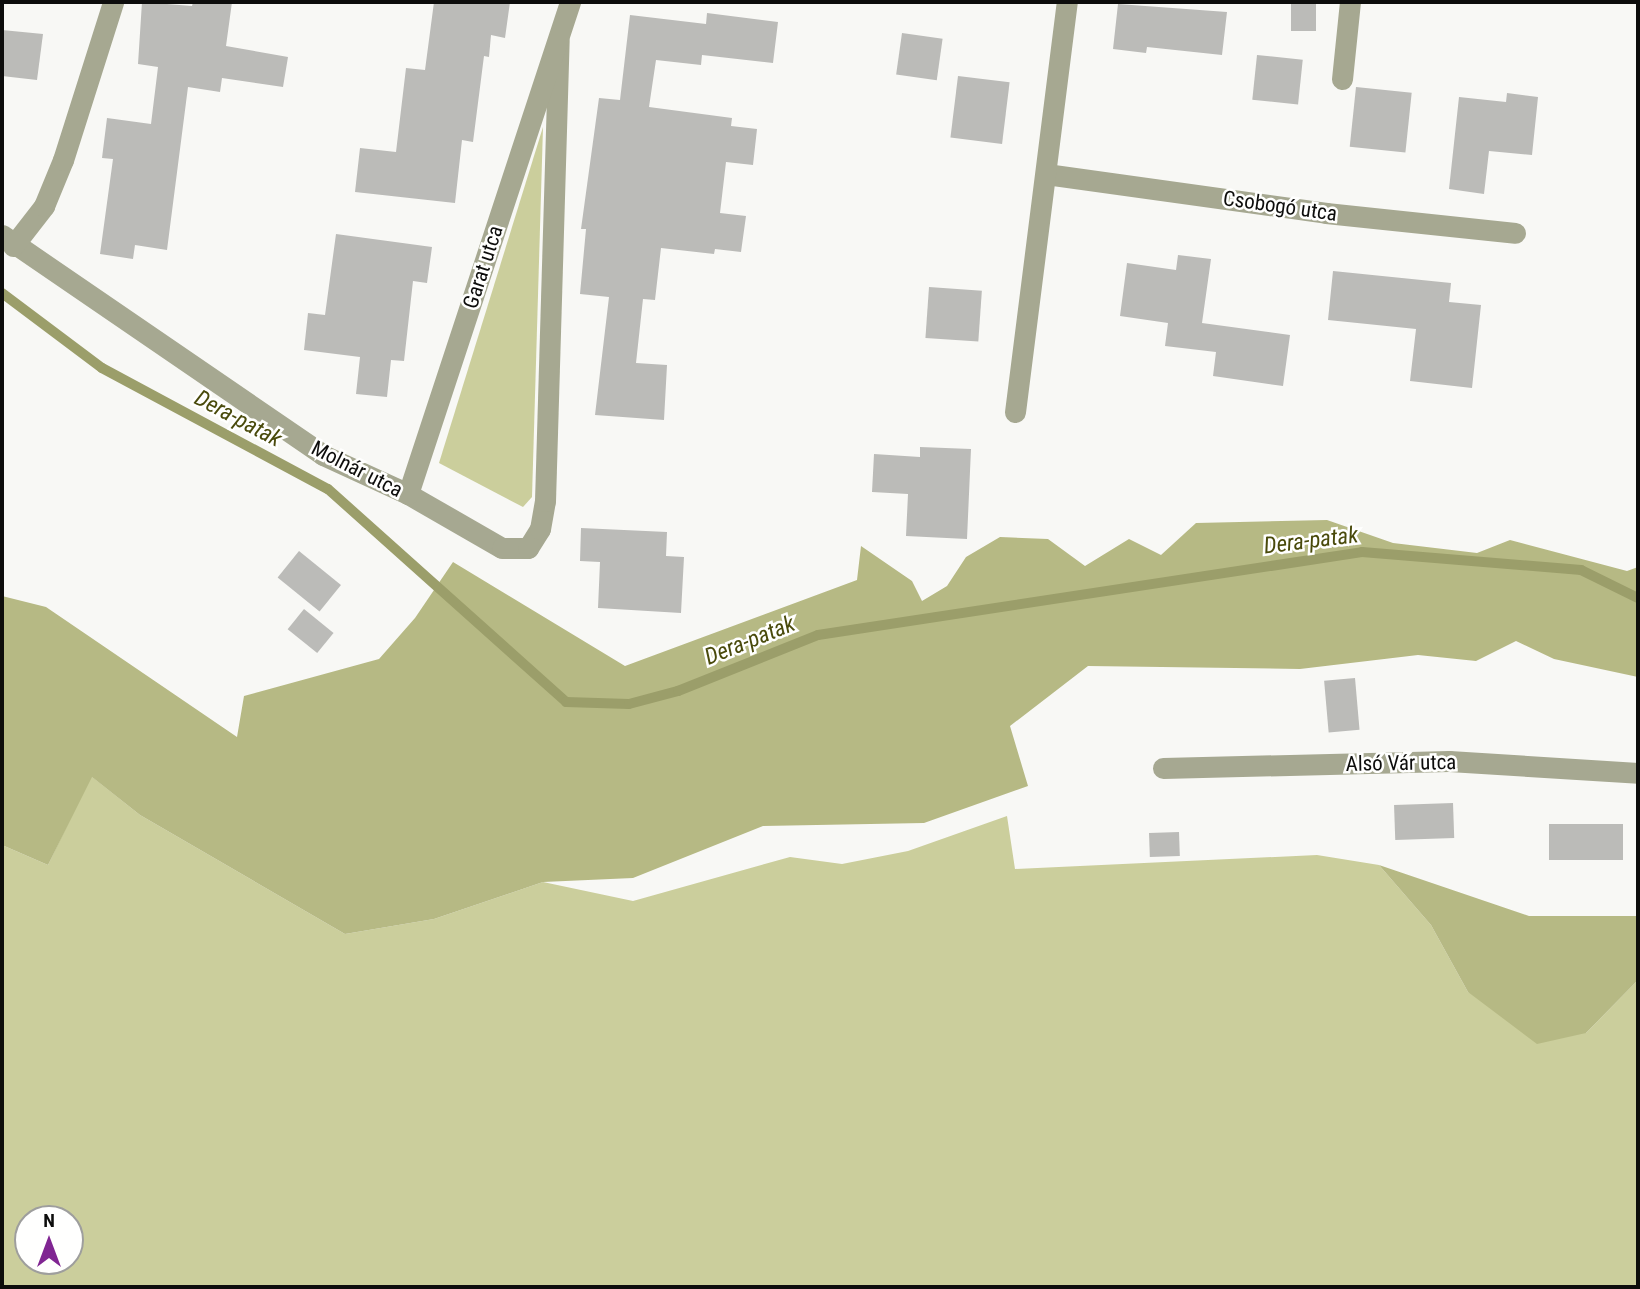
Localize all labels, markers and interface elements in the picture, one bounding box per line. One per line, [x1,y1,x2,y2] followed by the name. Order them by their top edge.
[1221,186,1339,226] street label: Csobogó utca
[458,222,508,312] street label: Garat utca
[190,385,286,453] water label: Dera-patak
[307,435,407,503] street label: Molnár utca
[1262,522,1360,560] water label: Dera-patak
[701,610,799,672] water label: Dera-patak
[1346,749,1456,777] street label: Alsó Vár utca
[14,1205,84,1275] north arrow
[43,1209,55,1232] text: N

